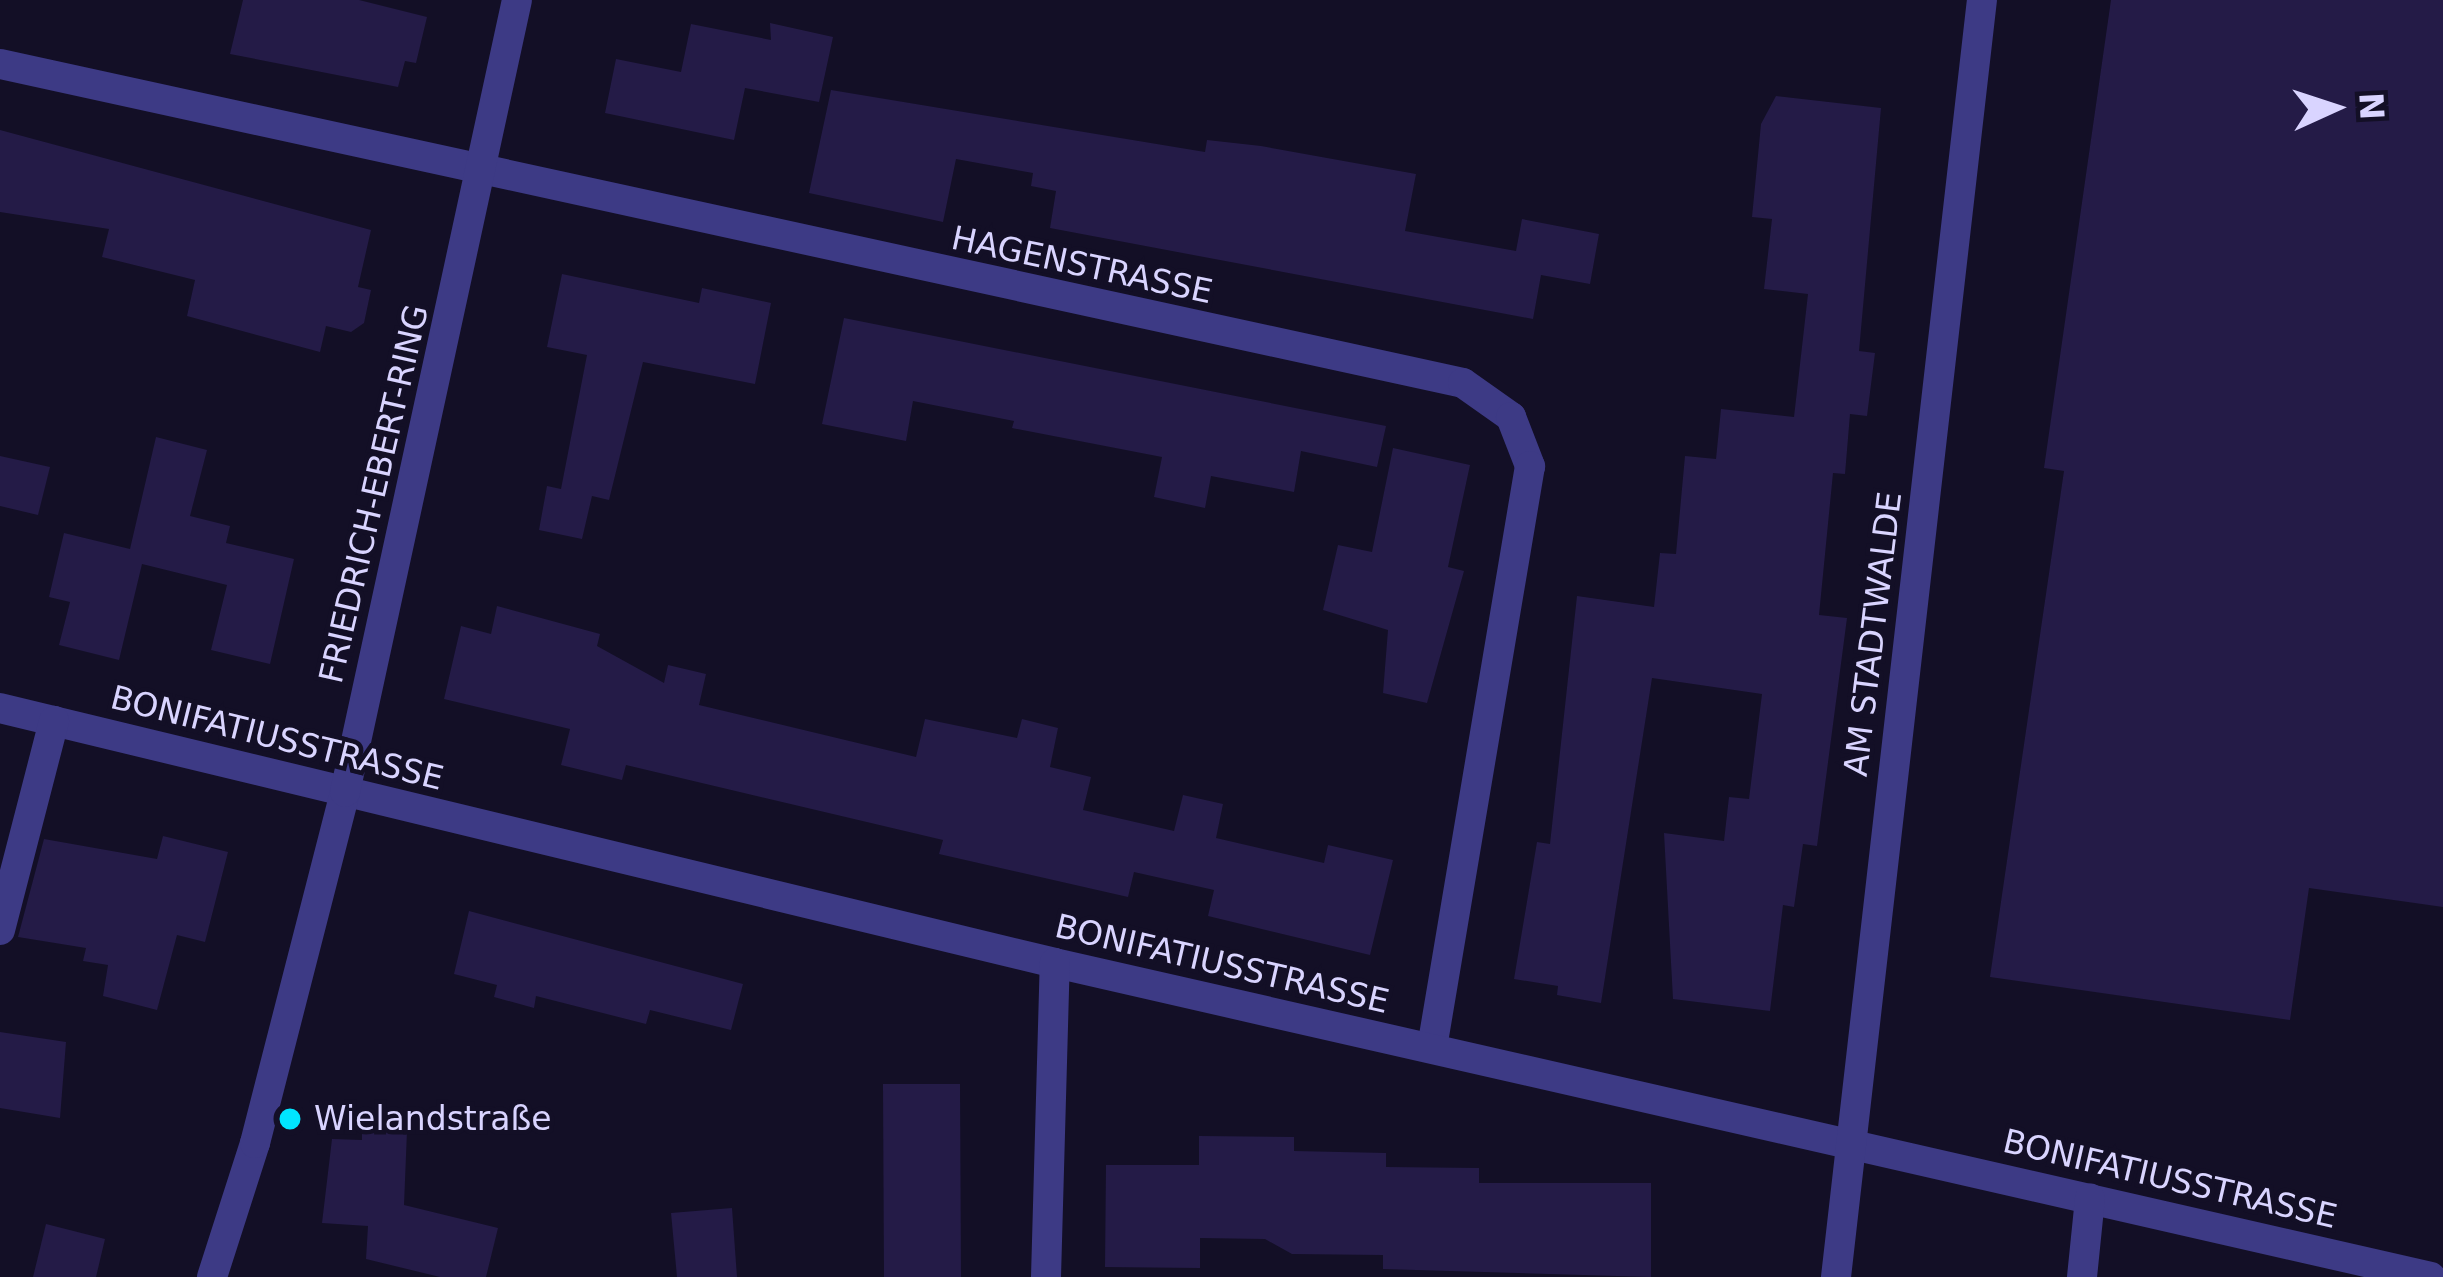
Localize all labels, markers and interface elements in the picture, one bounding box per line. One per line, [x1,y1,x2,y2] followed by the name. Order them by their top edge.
[2275,48,2395,168] north arrow
[2351,91,2392,121] text: N
[948,218,1216,312] street label: HAGENSTRASSE
[311,301,437,687] street label: FRIEDRICH-EBERT-RING
[1836,490,1910,778] street label: AM STADTWALDE
[107,677,447,799] street label: BONIFATIUSSTRASSE
[1051,906,1393,1022] street label: BONIFATIUSSTRASSE
[314,1099,552,1139] place label: Wielandstraße
[277,1106,303,1132] marker: Wielandstraße
[1999,1121,2341,1237] street label: BONIFATIUSSTRASSE

